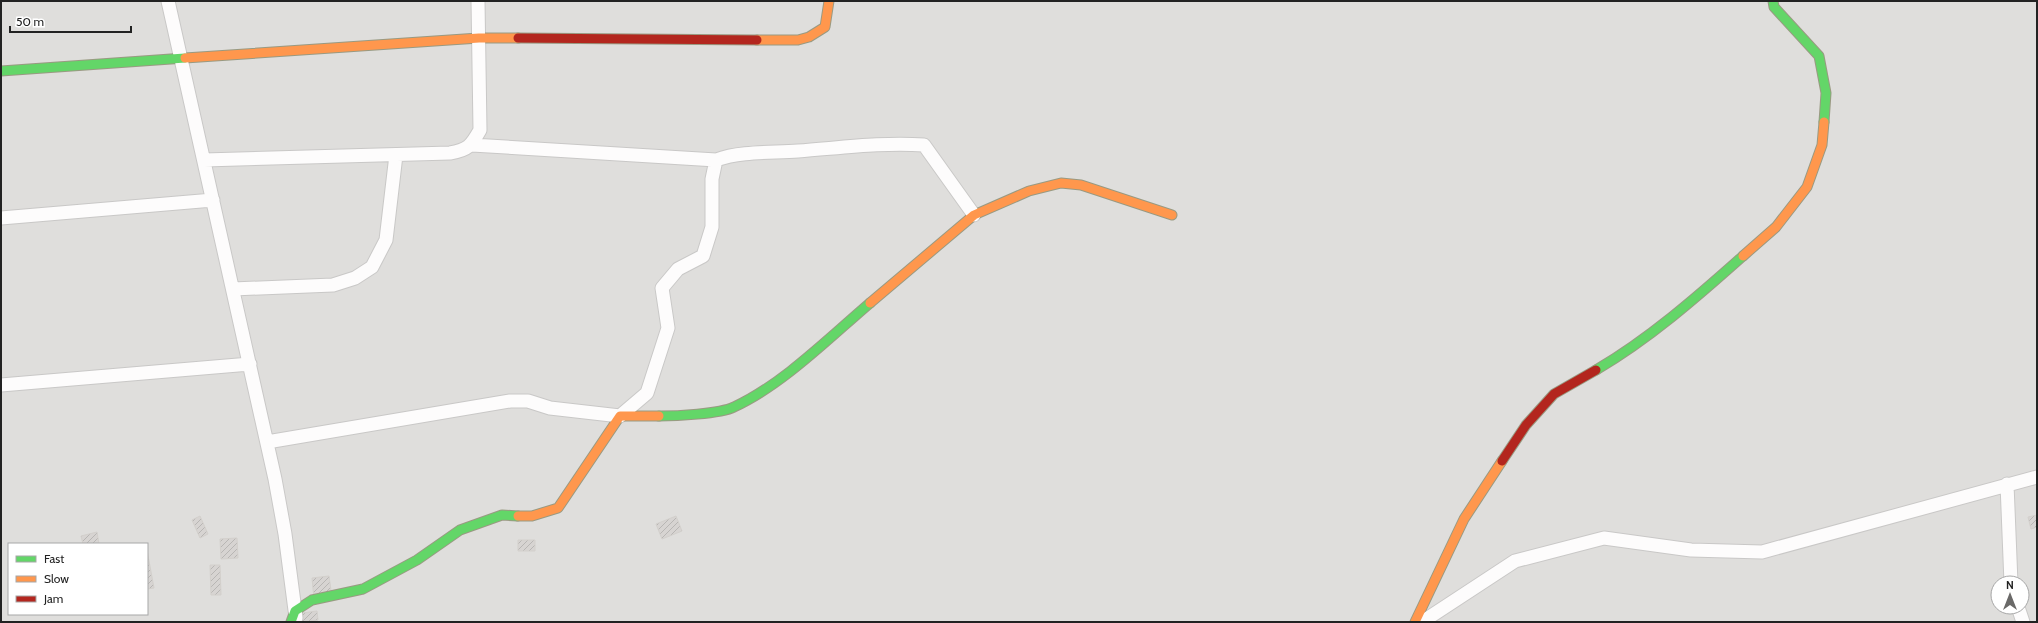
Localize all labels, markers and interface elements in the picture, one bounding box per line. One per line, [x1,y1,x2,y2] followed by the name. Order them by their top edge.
[10,8,131,34] scale bar
[16,14,44,29] text: 50 m
[8,543,148,615] legend
[44,551,64,566] text: Fast
[44,571,69,586] text: Slow
[1990,575,2030,615] north arrow
[2006,578,2014,592] text: N
[43,591,63,606] text: Jam

